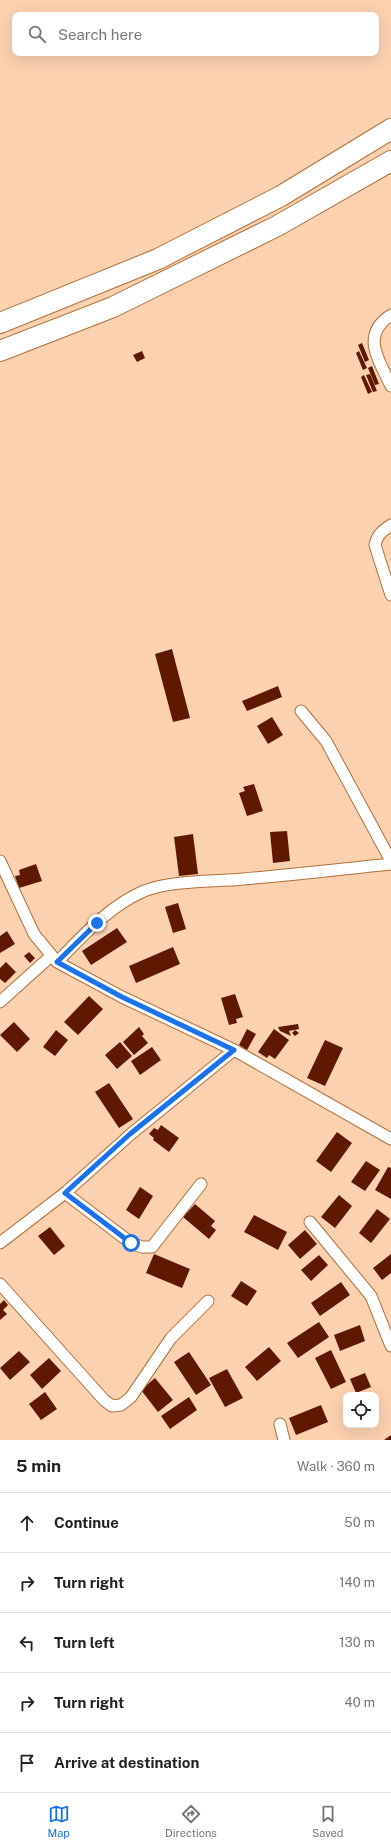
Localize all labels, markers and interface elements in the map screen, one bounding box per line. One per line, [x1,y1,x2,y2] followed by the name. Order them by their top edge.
[12,12,379,56] search box
[26,23,48,45] icon: search
[58,26,142,43] text: Search here
[88,914,106,932] route end
[122,1234,140,1252] route start
[343,1392,379,1428] map controls
[343,1392,379,1428] button: locate
[16,1456,61,1476] text: 5 min
[297,1459,375,1474] text: Walk · 360 m
[16,1512,38,1534] icon: ahead
[54,1514,119,1531] text: Continue
[344,1515,375,1530] text: 50 m
[16,1572,38,1594] icon: right
[54,1574,124,1591] text: Turn right
[339,1575,375,1590] text: 140 m
[16,1632,38,1654] icon: left
[54,1634,115,1651] text: Turn left
[339,1635,375,1650] text: 130 m
[16,1692,38,1714] icon: right
[54,1694,124,1711] text: Turn right
[344,1695,375,1710] text: 40 m
[16,1752,38,1774] icon: arrive
[54,1754,199,1771] text: Arrive at destination
[48,1803,70,1839] tab: Map
[165,1803,217,1839] tab: Directions
[312,1803,343,1839] tab: Saved

